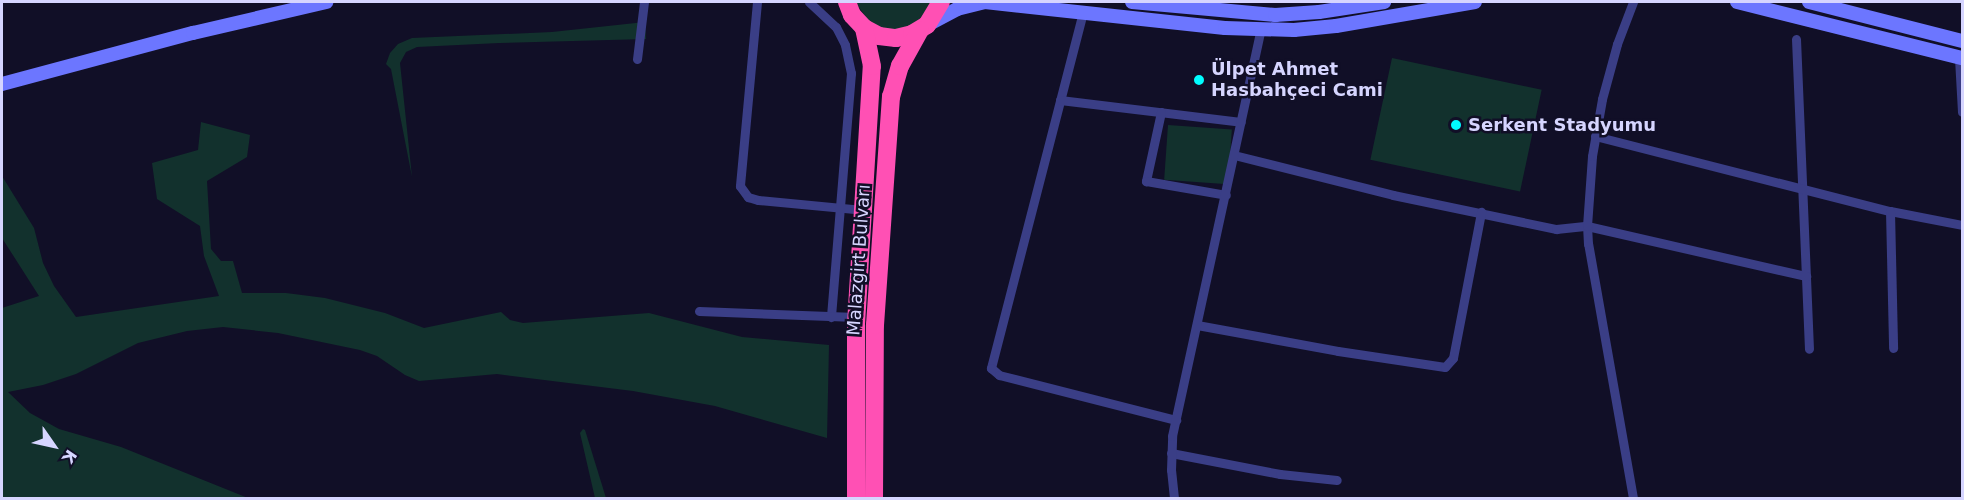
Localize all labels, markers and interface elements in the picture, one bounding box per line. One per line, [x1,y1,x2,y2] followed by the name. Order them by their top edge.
[1211,59,1383,101] place label: Ülpet Ahmet Hasbahçeci Cami
[1192,73,1206,87] marker: Ülpet Ahmet Hasbahçeci Cami
[1468,114,1656,136] place label: Serkent Stadyumu
[1449,118,1463,132] marker: Serkent Stadyumu
[843,184,875,336] street label: Malazgirt Bulvarı
[24,416,84,476] north arrow
[58,446,81,467] text: K

